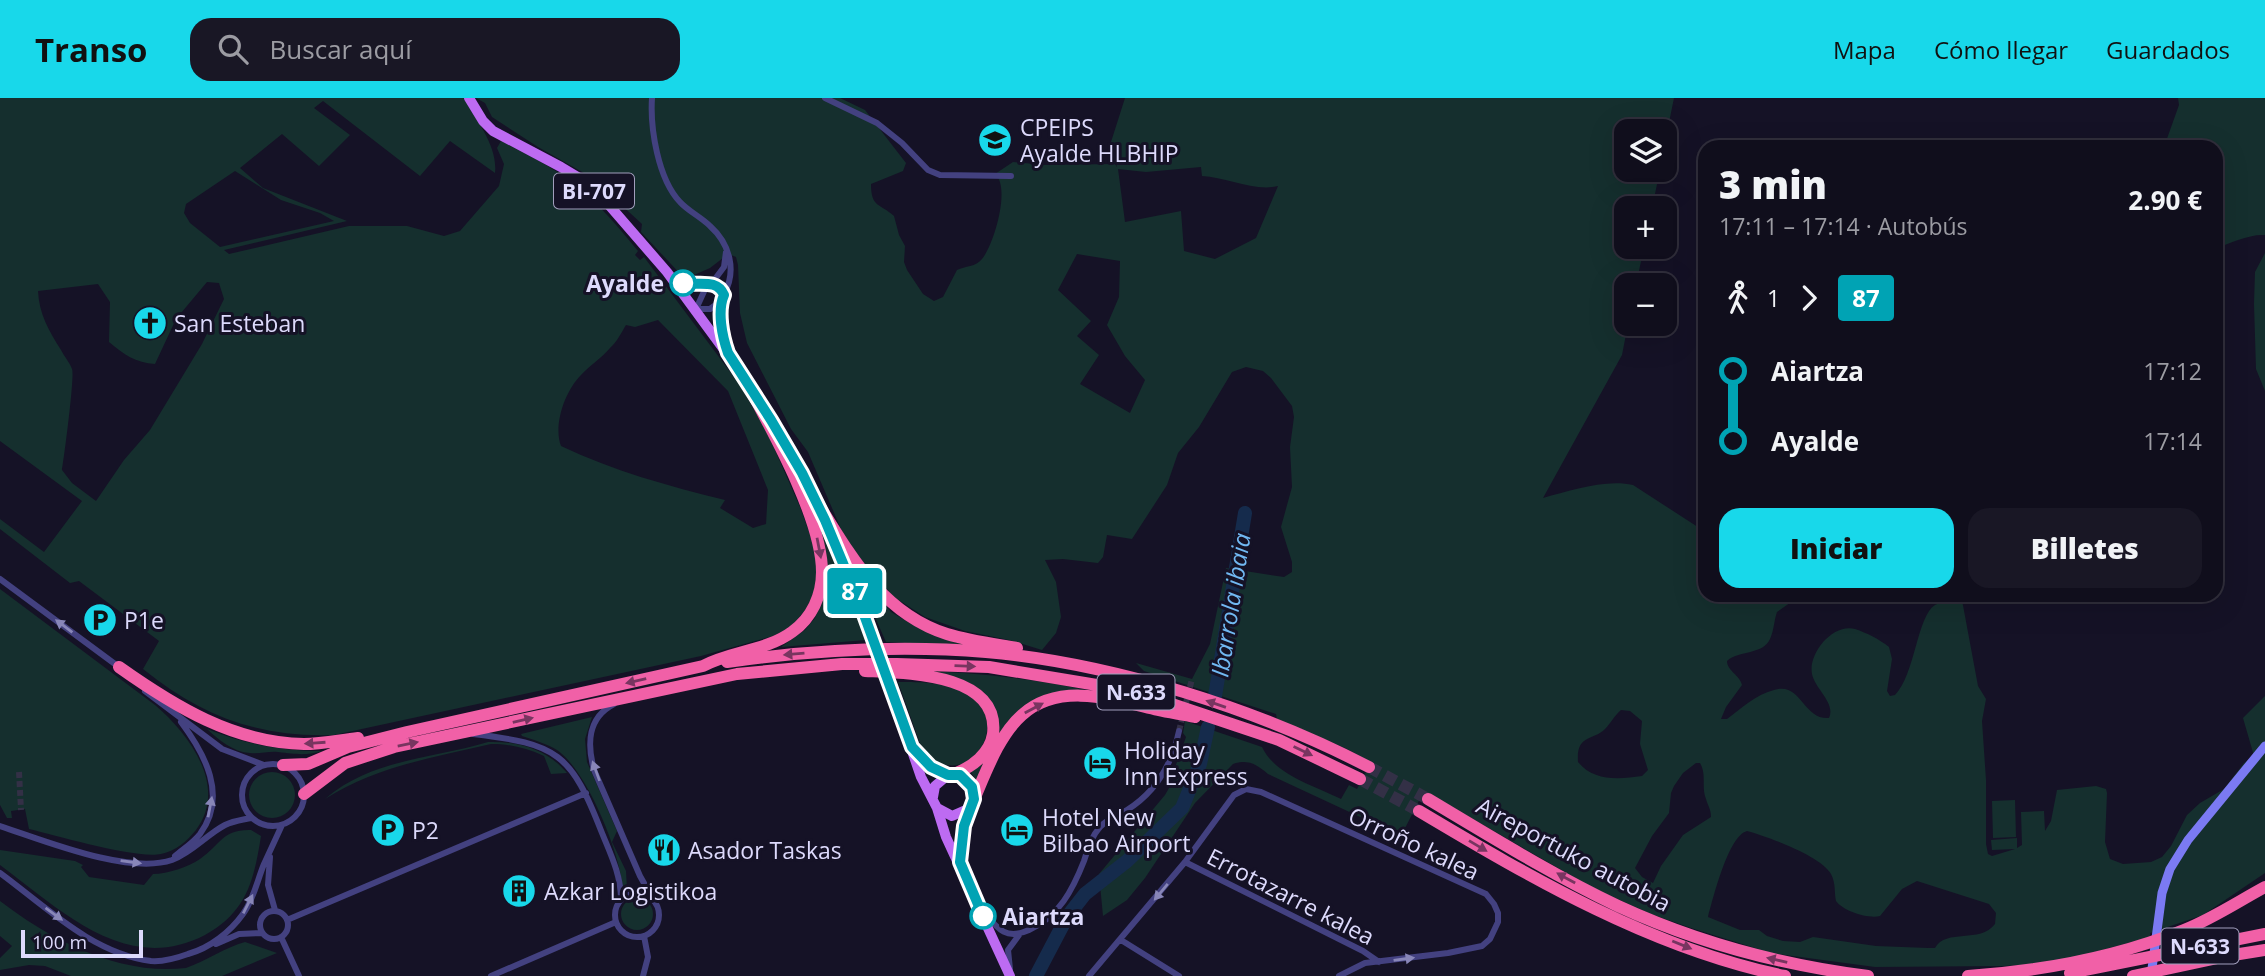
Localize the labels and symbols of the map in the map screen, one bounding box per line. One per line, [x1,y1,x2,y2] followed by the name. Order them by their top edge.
[1020,111,1179,169] place label: CPEIPS Ayalde HLBHIP
[976,121,1014,159] school or university icon: CPEIPS Ayalde HLBHIP
[554,174,634,208] road number: BI-707
[586,267,664,299] place label: Ayalde
[670,270,696,296] marker: Ayalde
[131,304,169,342] church icon: San Esteban
[174,307,305,339] place label: San Esteban
[1202,530,1258,679] water label: Ibarrola ibaia
[813,537,824,559] one-way arrow
[824,568,886,614] line badge: 87
[81,601,119,639] parking icon: P1e
[124,604,164,636] place label: P1e
[55,619,73,633] one-way arrow
[783,649,805,660] one-way arrow
[955,660,977,671] one-way arrow
[1098,674,1174,710] road number: N-633
[625,675,647,686] one-way arrow
[1206,698,1227,709] one-way arrow
[1024,702,1044,713] one-way arrow
[512,714,534,725] one-way arrow
[1124,734,1248,792] place label: Holiday Inn Express
[304,738,326,749] one-way arrow
[397,739,419,750] one-way arrow
[1081,744,1119,782] hotel icon: Holiday Inn Express
[1293,746,1313,757] one-way arrow
[590,761,601,782] one-way arrow
[1471,789,1677,919] street label: Aireportuko autobia
[205,796,216,818] one-way arrow
[1343,799,1485,887] street label: Orroño kalea
[1042,801,1190,859] place label: Hotel New Bilbao Airport
[369,811,407,849] parking icon: P2
[998,811,1036,849] hotel icon: Hotel New Bilbao Airport
[412,814,439,846] place label: P2
[645,831,683,869] restaurant icon: Asador Taskas
[688,834,842,866] place label: Asador Taskas
[1202,840,1380,952] street label: Errotazarre kalea
[1468,840,1487,852] one-way arrow
[120,856,142,867] one-way arrow
[500,872,538,910] building icon: Azkar Logistikoa
[1556,872,1576,884] one-way arrow
[544,875,717,907] place label: Azkar Logistikoa
[1153,883,1168,901] one-way arrow
[242,893,254,913] one-way arrow
[1002,900,1084,932] place label: Aiartza
[970,903,996,929] marker: Aiartza
[45,907,64,921] one-way arrow
[21,927,144,959] scale bar
[2162,928,2238,964] road number: N-633
[1672,940,1693,951] one-way arrow
[1393,954,1415,965] one-way arrow
[1766,955,1788,966] one-way arrow

